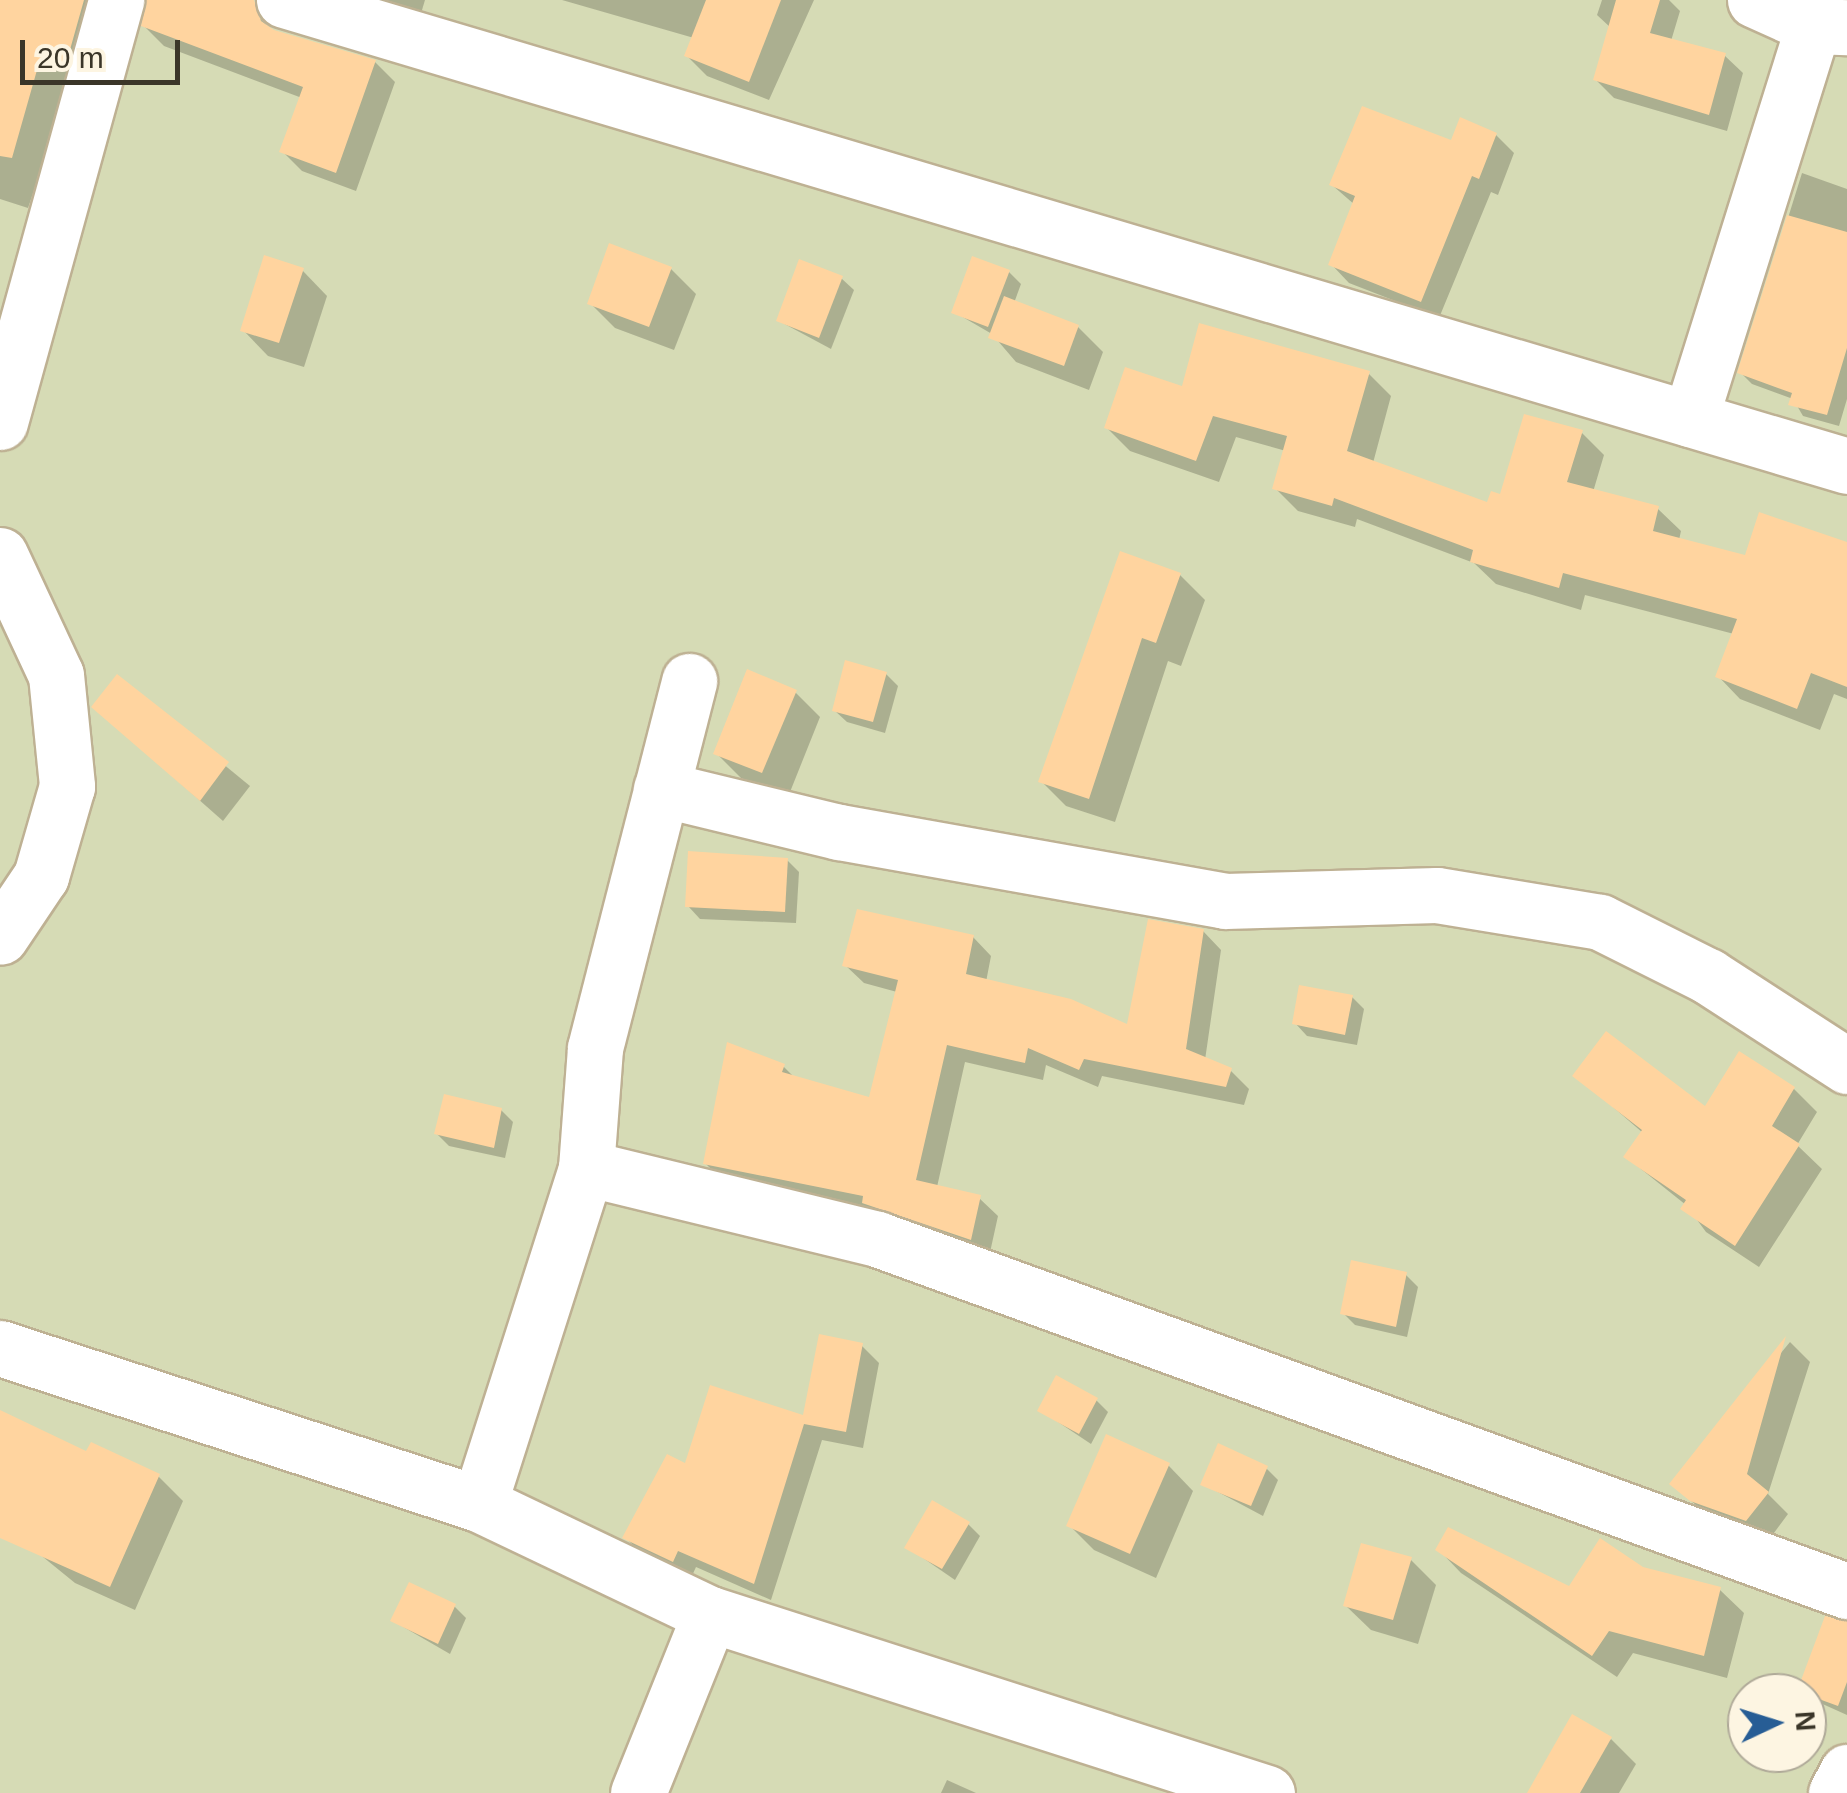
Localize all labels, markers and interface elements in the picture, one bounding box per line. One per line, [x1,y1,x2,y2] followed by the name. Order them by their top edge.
[25,20,185,82] scale bar
[37,41,104,74] text: 20 m
[1727,1673,1827,1773] north arrow
[1789,1710,1822,1732] text: N

